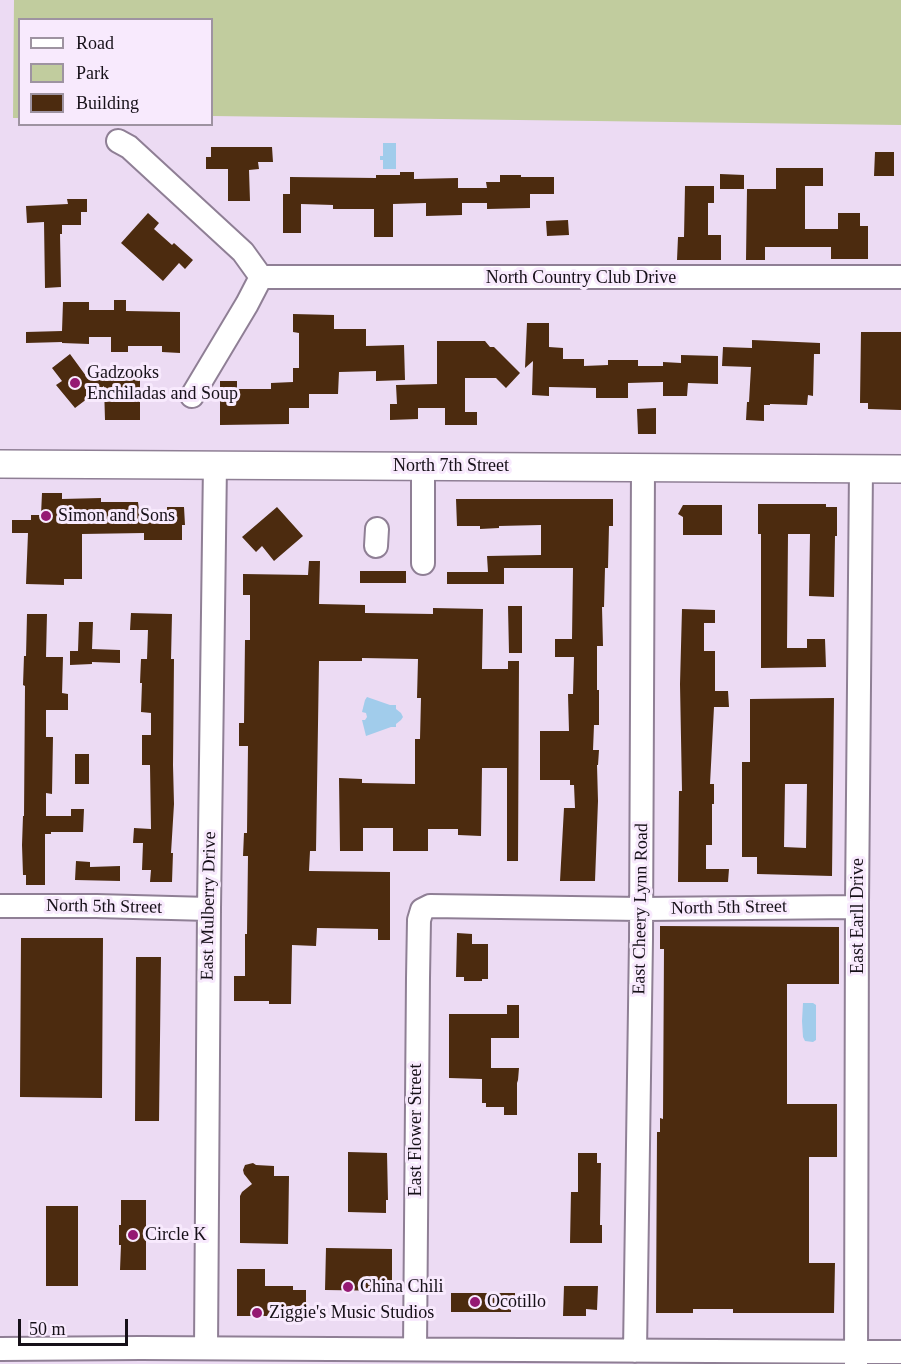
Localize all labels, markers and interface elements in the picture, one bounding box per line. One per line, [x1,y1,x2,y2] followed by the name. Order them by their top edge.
[18,18,213,126] legend
[76,33,114,53] text: Road
[76,63,109,83] text: Park
[76,93,139,113] text: Building
[486,267,676,289] street label: North Country Club Drive
[87,362,238,404] place label: Gadzooks Enchiladas and Soup
[68,376,82,390] marker: Gadzooks Enchiladas and Soup
[393,455,509,477] street label: North 7th Street
[58,505,175,527] place label: Simon and Sons
[39,509,53,523] marker: Simon and Sons
[629,823,653,995] street label: East Cheery Lynn Road
[197,831,221,981] street label: East Mulberry Drive
[847,858,869,974] street label: East Earll Drive
[46,895,162,919] street label: North 5th Street
[671,896,787,920] street label: North 5th Street
[405,1064,427,1196] street label: East Flower Street
[145,1224,206,1246] place label: Circle K
[126,1228,140,1242] marker: Circle K
[360,1276,444,1298] place label: China Chili
[341,1280,355,1294] marker: China Chili
[487,1291,546,1313] place label: Ocotillo
[468,1295,482,1309] marker: Ocotillo
[269,1302,434,1324] place label: Ziggie's Music Studios
[250,1306,264,1320] marker: Ziggie's Music Studios
[21,1307,130,1345] scale bar
[29,1319,66,1339] text: 50 m

